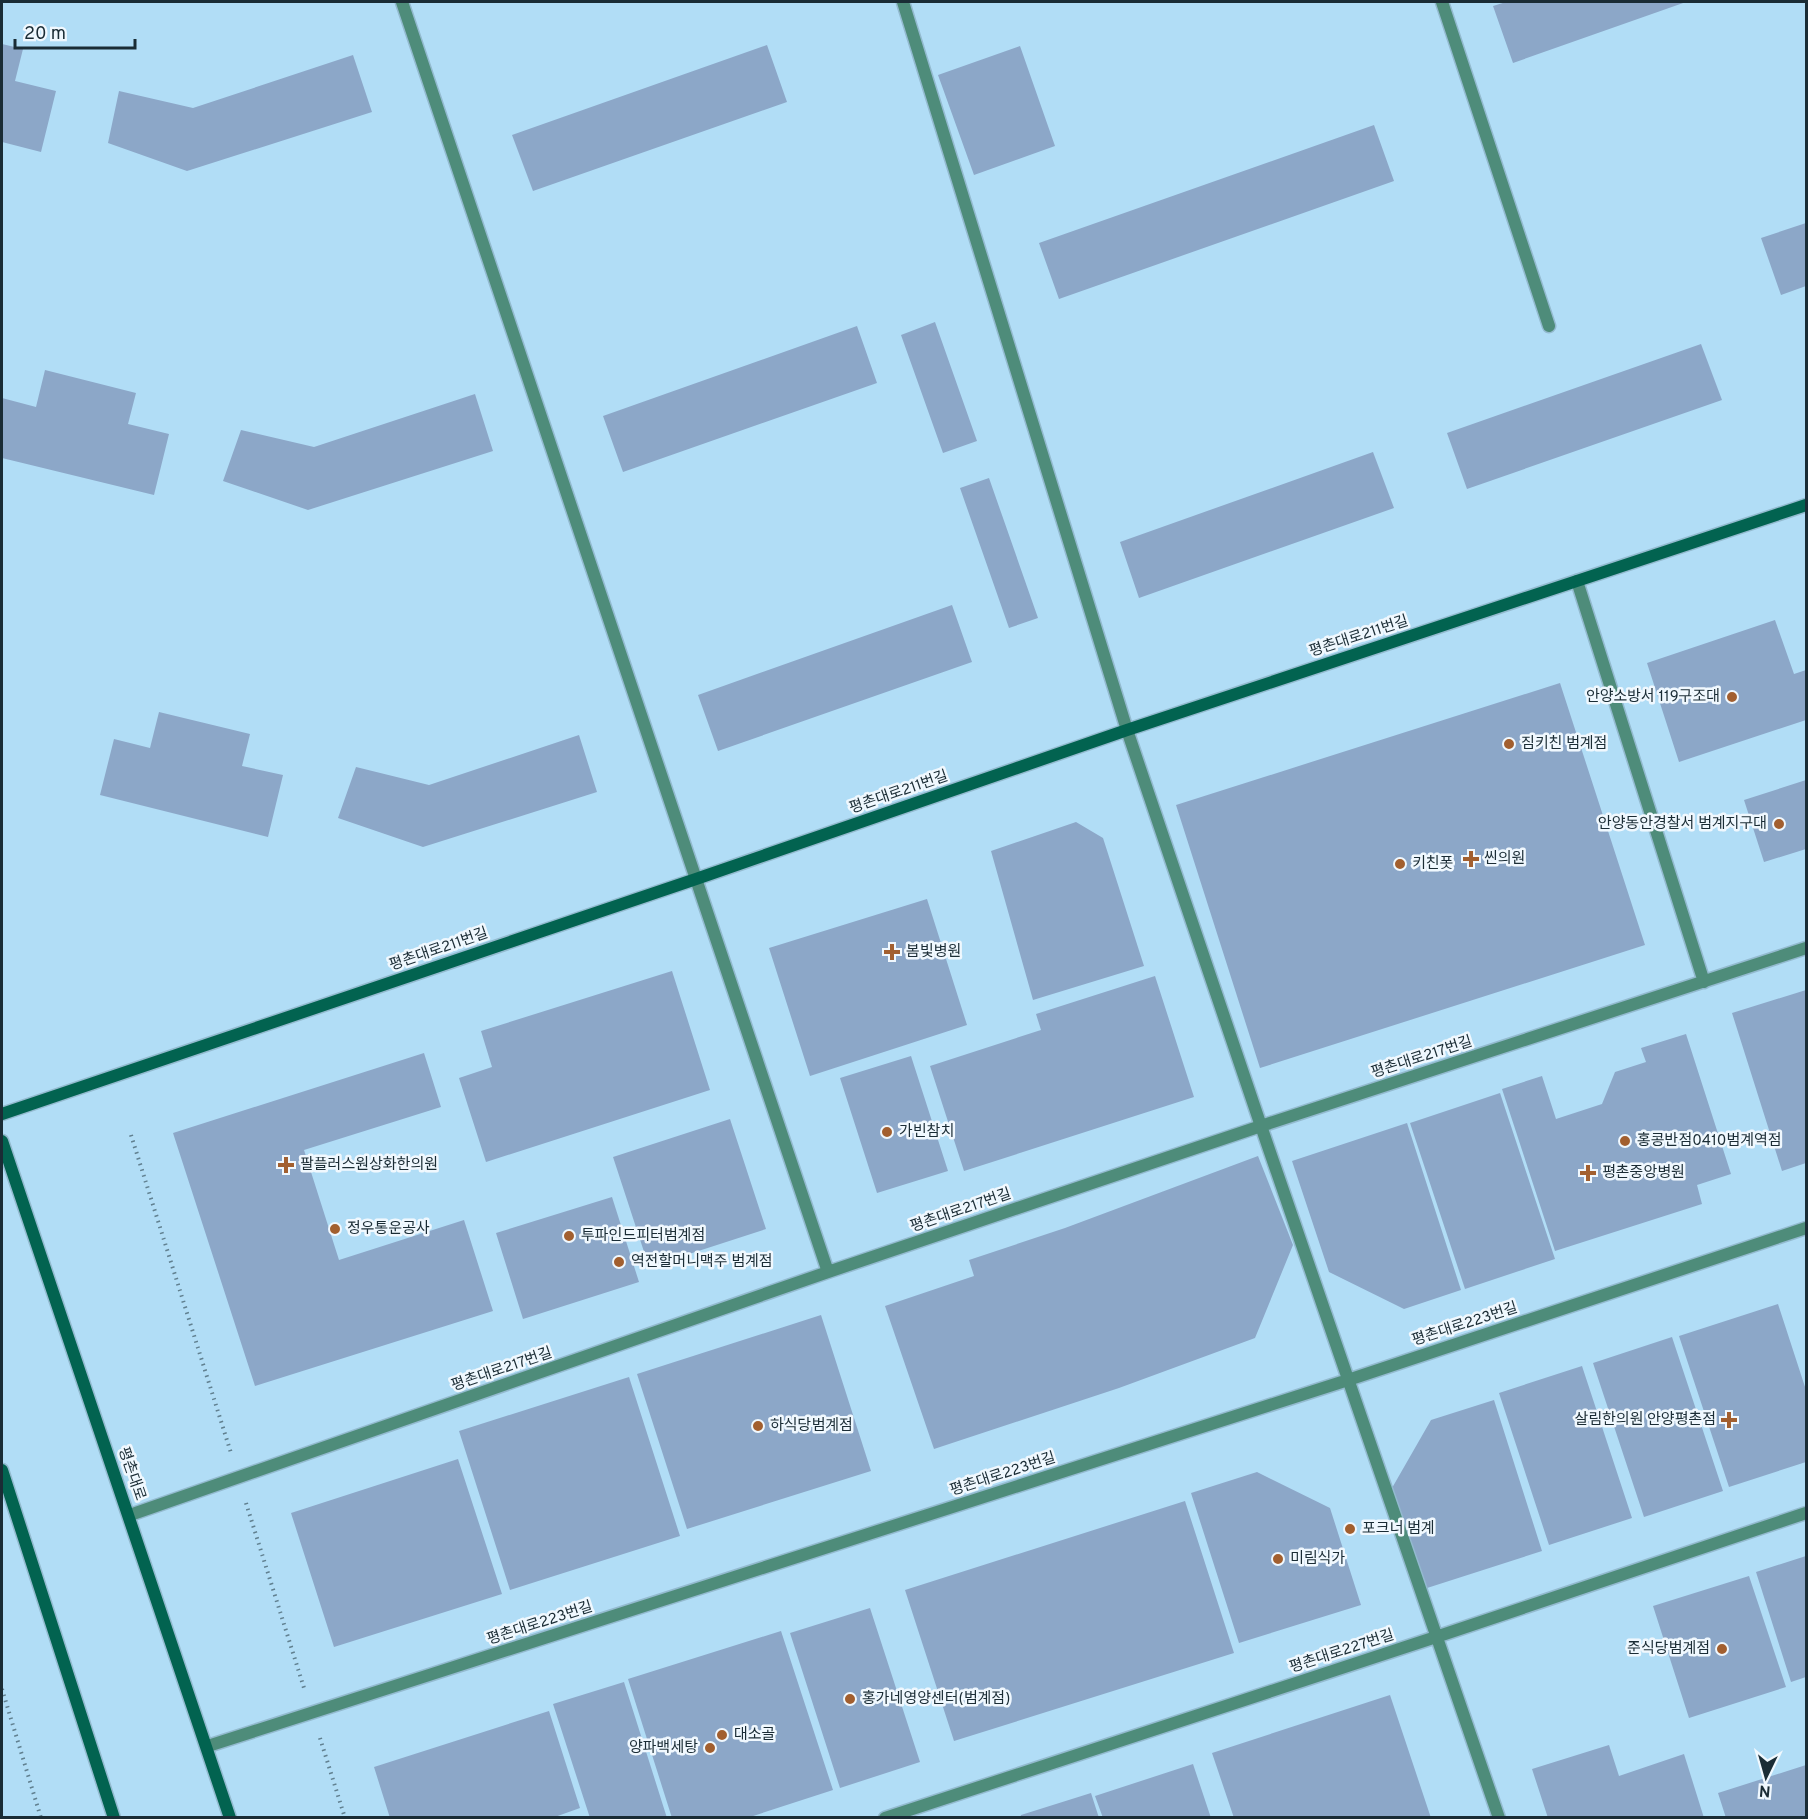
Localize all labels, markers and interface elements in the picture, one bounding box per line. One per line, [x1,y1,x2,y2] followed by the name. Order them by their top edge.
[15,12,135,50] scale bar
[24,23,66,46] text: 20 m
[1307,612,1411,662] street label: 평촌대로211번길
[1586,688,1720,707] place label: 안양소방서 119구조대
[1725,690,1739,704] marker: 안양소방서 119구조대
[1521,735,1607,754] place label: 짐키친 범계점
[1502,737,1516,751] marker: 짐키친 범계점
[847,767,951,819] street label: 평촌대로211번길
[1598,815,1767,834] place label: 안양동안경찰서 범계지구대
[1772,817,1786,831] marker: 안양동안경찰서 범계지구대
[1462,850,1480,868] marker: 씬의원
[1484,850,1525,869] place label: 씬의원
[1412,855,1453,874] place label: 키친폿
[1393,857,1407,871] marker: 키친폿
[387,924,491,976] street label: 평촌대로211번길
[883,943,901,961] marker: 봄빛병원
[906,943,961,962] place label: 봄빛병원
[1369,1033,1475,1083] street label: 평촌대로217번길
[899,1123,954,1142] place label: 가빈참치
[880,1125,894,1139] marker: 가빈참치
[1637,1132,1782,1151] place label: 홍콩반점0410범계역점
[1618,1134,1632,1148] marker: 홍콩반점0410범계역점
[277,1156,295,1174] marker: 팔플러스원상화한의원
[300,1156,438,1175] place label: 팔플러스원상화한의원
[1579,1164,1597,1182] marker: 평촌중앙병원
[1602,1164,1685,1183] place label: 평촌중앙병원
[908,1185,1014,1237] street label: 평촌대로217번길
[347,1220,430,1239] place label: 정우통운공사
[328,1222,342,1236] marker: 정우통운공사
[581,1227,705,1246] place label: 투파인드피터범계점
[562,1229,576,1243] marker: 투파인드피터범계점
[631,1252,773,1272] place label: 역전할머니맥주 범계점
[612,1255,626,1269] marker: 역전할머니맥주 범계점
[1410,1299,1520,1351] street label: 평촌대로223번길
[449,1344,555,1396] street label: 평촌대로217번길
[1574,1411,1716,1430] place label: 살림한의원 안양평촌점
[1720,1411,1738,1429] marker: 살림한의원 안양평촌점
[770,1417,853,1436] place label: 하식당범계점
[751,1419,765,1433] marker: 하식당범계점
[113,1445,149,1503] street label: 평촌대로
[948,1449,1058,1501] street label: 평촌대로223번길
[1362,1520,1435,1539] place label: 포크너 범계
[1343,1522,1357,1536] marker: 포크너 범계
[1290,1550,1345,1569] place label: 미림식가
[1271,1552,1285,1566] marker: 미림식가
[485,1598,595,1650] street label: 평촌대로223번길
[1287,1626,1397,1678] street label: 평촌대로227번길
[1627,1640,1710,1659] place label: 준식당범계점
[1715,1642,1729,1656] marker: 준식당범계점
[862,1690,1010,1709] place label: 홍가네영양센터(범계점)
[843,1692,857,1706] marker: 홍가네영양센터(범계점)
[734,1726,775,1745] place label: 대소골
[715,1728,729,1742] marker: 대소골
[629,1739,698,1758] place label: 양파백세탕
[703,1741,717,1755] marker: 양파백세탕
[1736,1747,1796,1807] north arrow
[1758,1779,1771,1800] text: N

